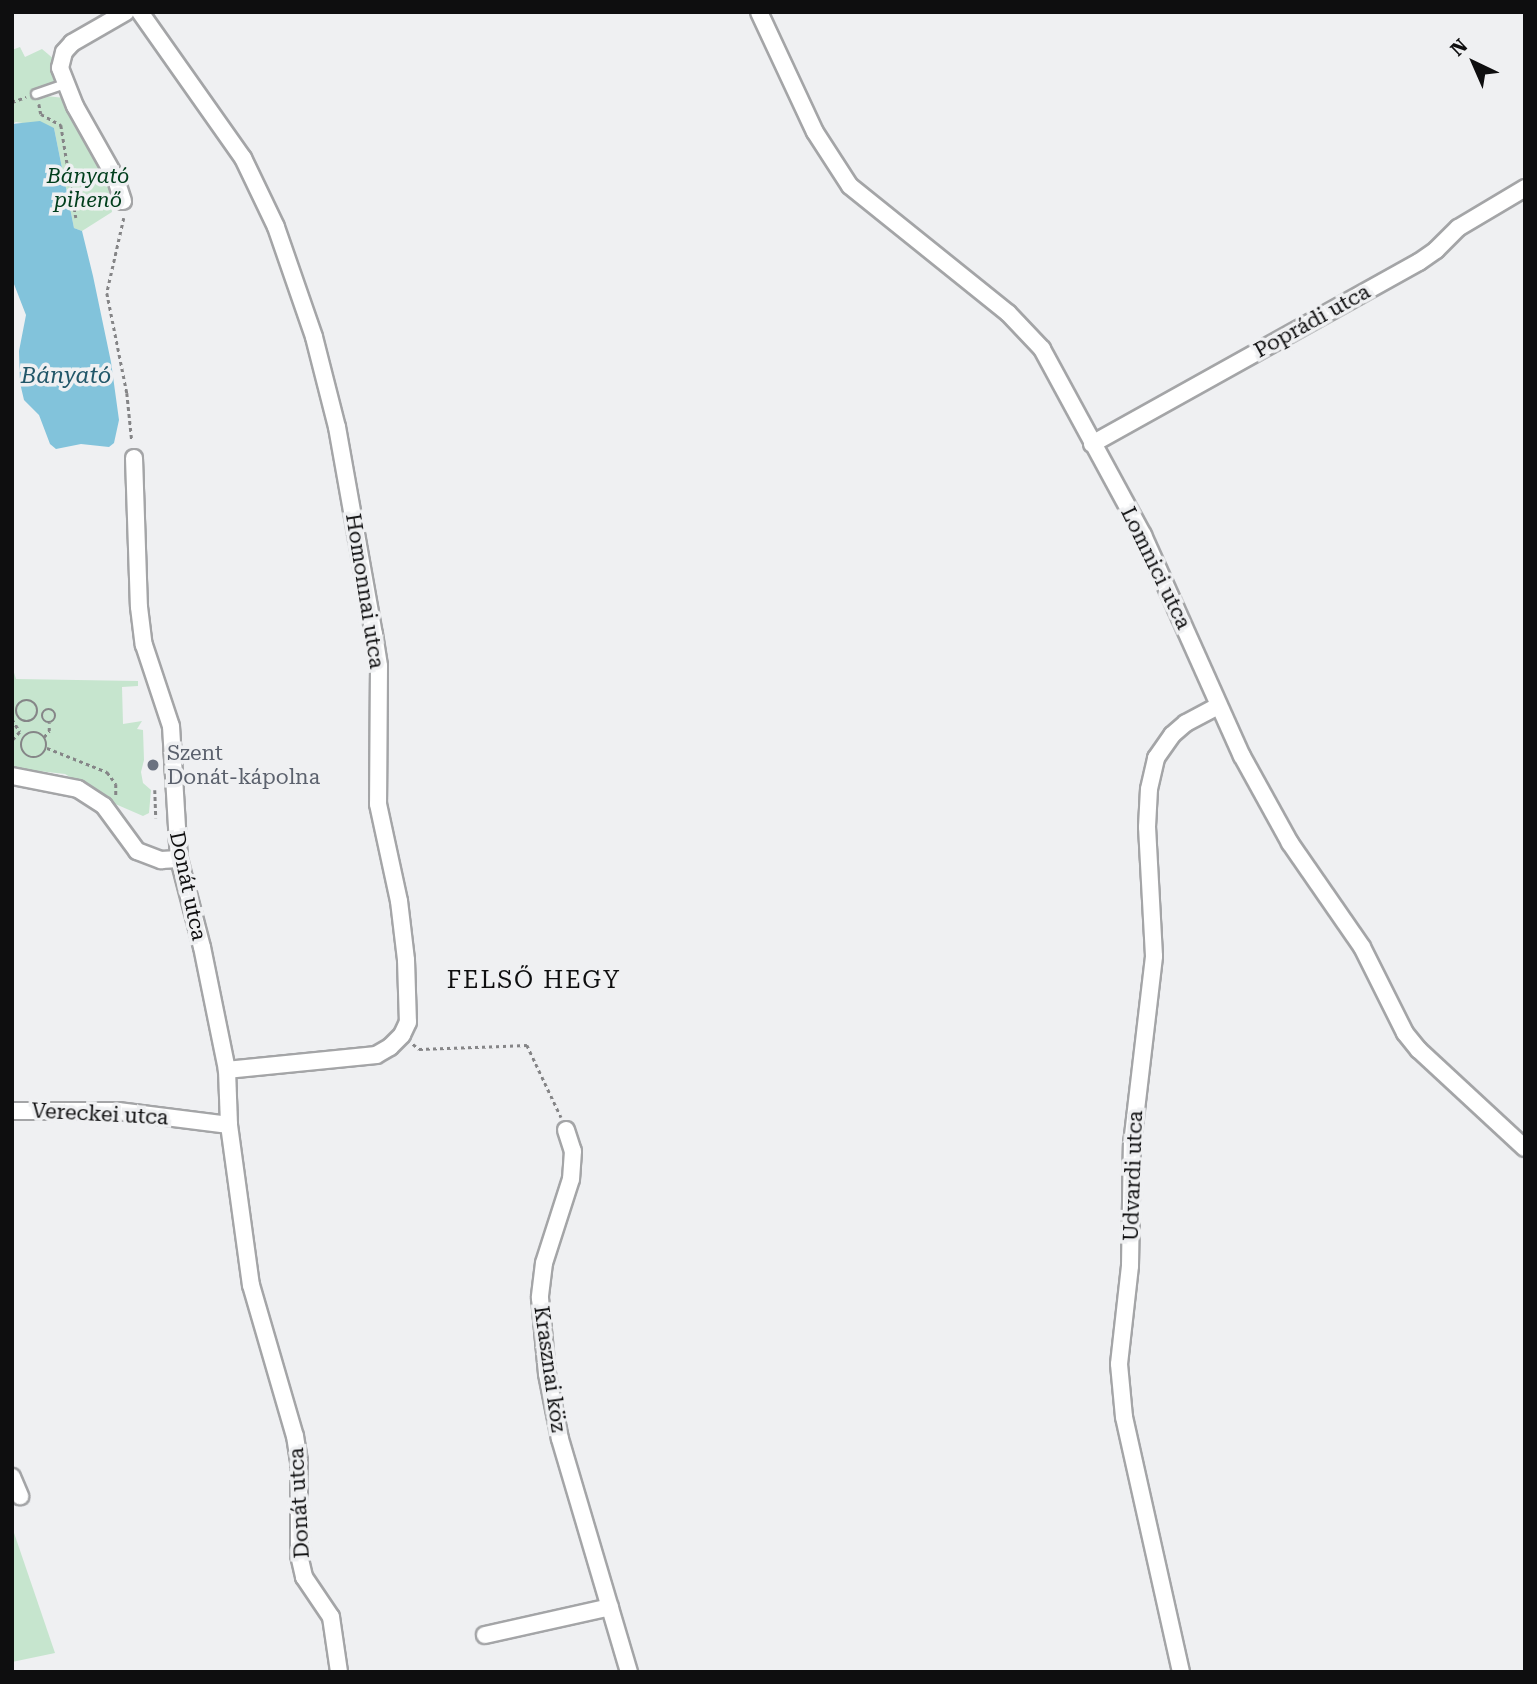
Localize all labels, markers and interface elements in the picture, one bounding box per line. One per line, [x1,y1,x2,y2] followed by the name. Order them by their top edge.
[1439,28,1509,98] north arrow
[1446,34,1472,61] text: N
[47,163,129,213] park label: Bányató pihenő
[1250,279,1374,363] street label: Poprádi utca
[21,362,111,390] water label: Bányató
[1116,503,1196,633] street label: Lomnici utca
[340,512,390,670] street label: Homonnai utca
[167,740,320,790] place label: Szent Donát-kápolna
[145,757,161,773] marker: Szent Donát-kápolna
[164,829,212,943] street label: Donát utca
[448,967,620,995] district label: FELSŐ HEGY
[31,1098,169,1130] street label: Vereckei utca
[1118,1110,1148,1242] street label: Udvardi utca
[529,1304,571,1434] street label: Krasznai köz
[284,1447,314,1559] street label: Donát utca

